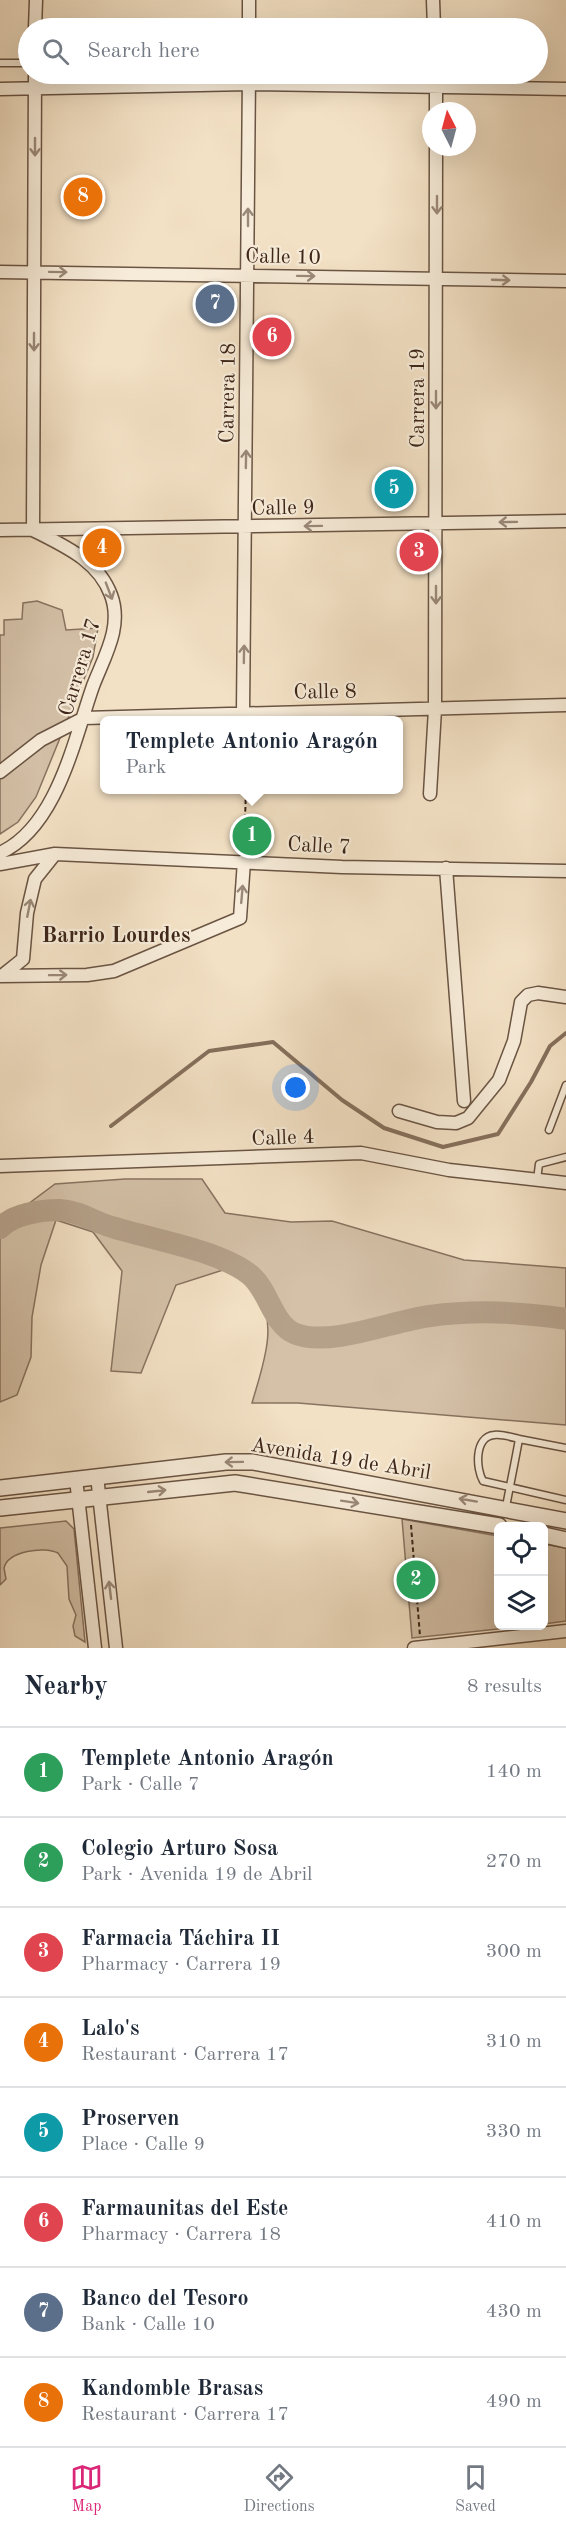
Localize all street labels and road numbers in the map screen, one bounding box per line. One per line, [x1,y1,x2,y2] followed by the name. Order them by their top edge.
[245,246,321,269] street label: Calle 10
[217,343,240,443] street label: Carrera 18
[408,348,429,448] street label: Carrera 19
[251,497,315,520] street label: Calle 9
[56,616,105,719] street label: Carrera 17
[293,681,357,704] street label: Calle 8
[287,834,351,859] street label: Calle 7
[251,1127,315,1150] street label: Calle 4
[249,1435,433,1484] street label: Avenida 19 de Abril

